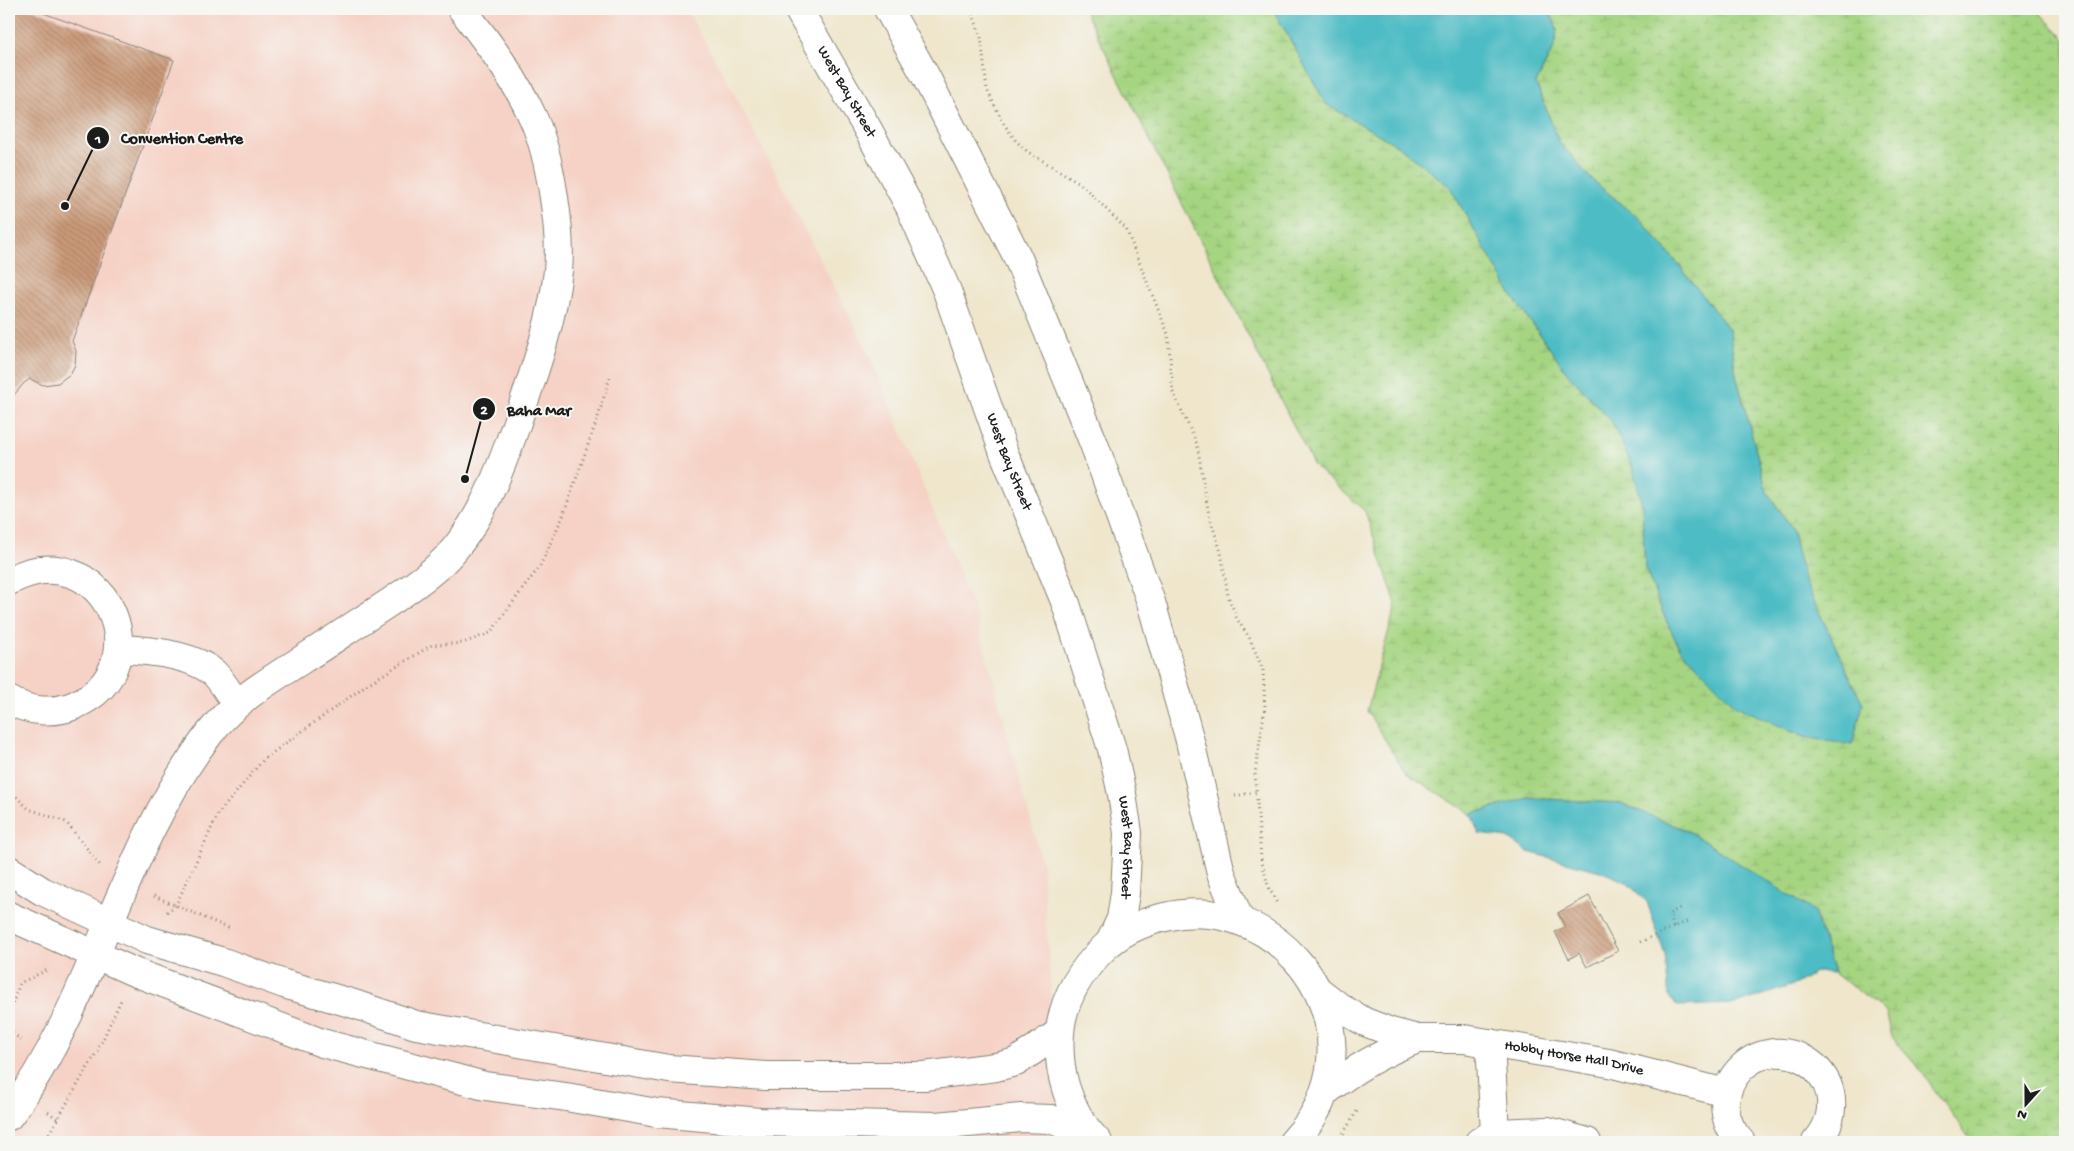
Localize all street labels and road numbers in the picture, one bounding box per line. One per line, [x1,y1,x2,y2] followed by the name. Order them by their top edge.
[813,43,881,143] street label: West Bay Street
[982,411,1036,515] street label: West Bay Street
[1113,795,1137,902] street label: West Bay Street
[1503,1037,1646,1081] street label: Hobby Horse Hall Drive

